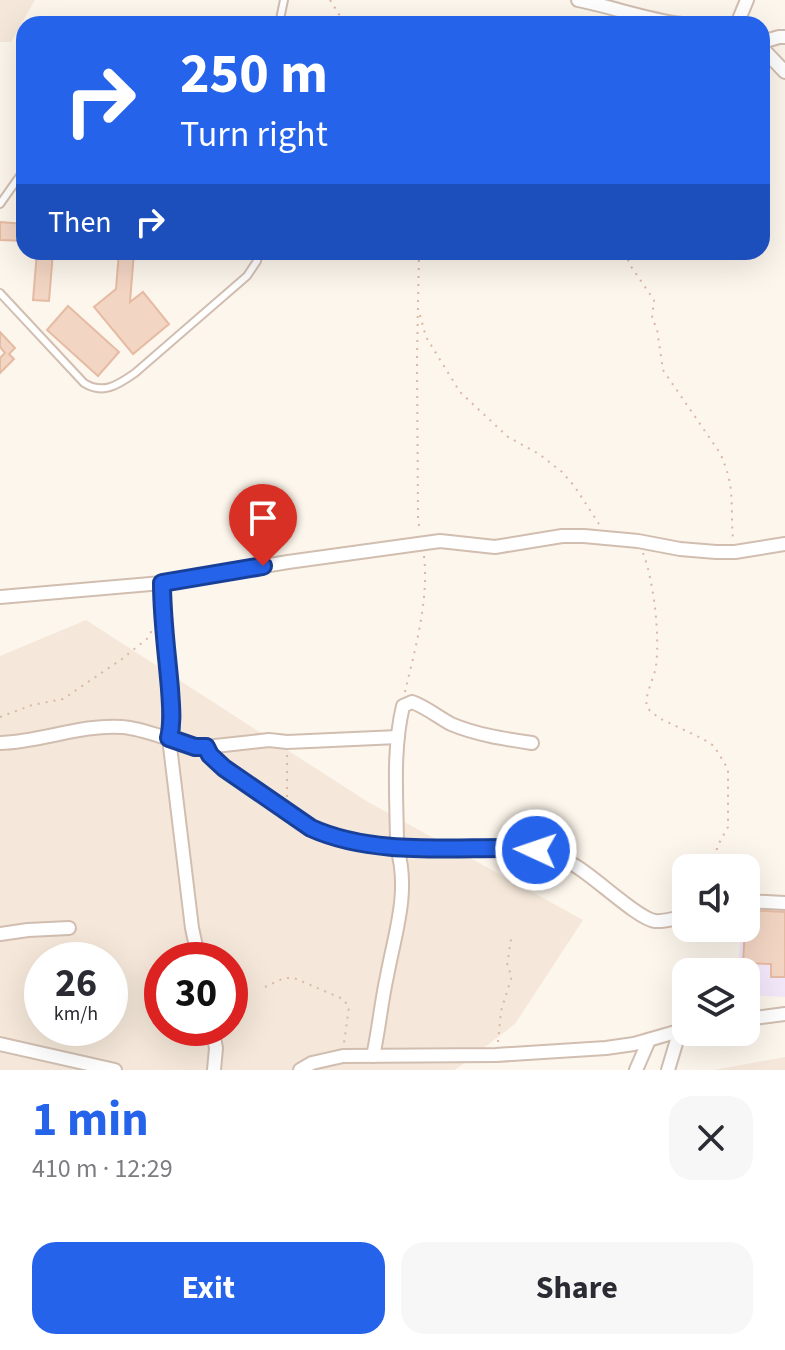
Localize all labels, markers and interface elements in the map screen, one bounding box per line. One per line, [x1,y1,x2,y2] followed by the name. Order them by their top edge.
[180,35,328,114] text: 250 m
[48,48,152,152] icon: right
[180,109,328,160] text: Turn right
[128,200,172,244] icon: right
[48,201,112,244] text: Then
[229,484,297,566] pin
[241,496,285,540] icon: arrive
[494,808,578,892] position arrow
[672,854,760,1046] map controls
[672,854,760,942] button: sound
[144,942,248,1046] speed limit sign: 30
[55,955,97,1012] text: 26
[672,958,760,1046] button: layers
[54,1000,98,1028] text: km/h
[32,1086,149,1154] text: 1 min
[669,1096,753,1180] button: close
[32,1150,173,1187] text: 410 m · 12:29
[32,1242,385,1334] button: Exit
[401,1242,753,1334] button: Share

